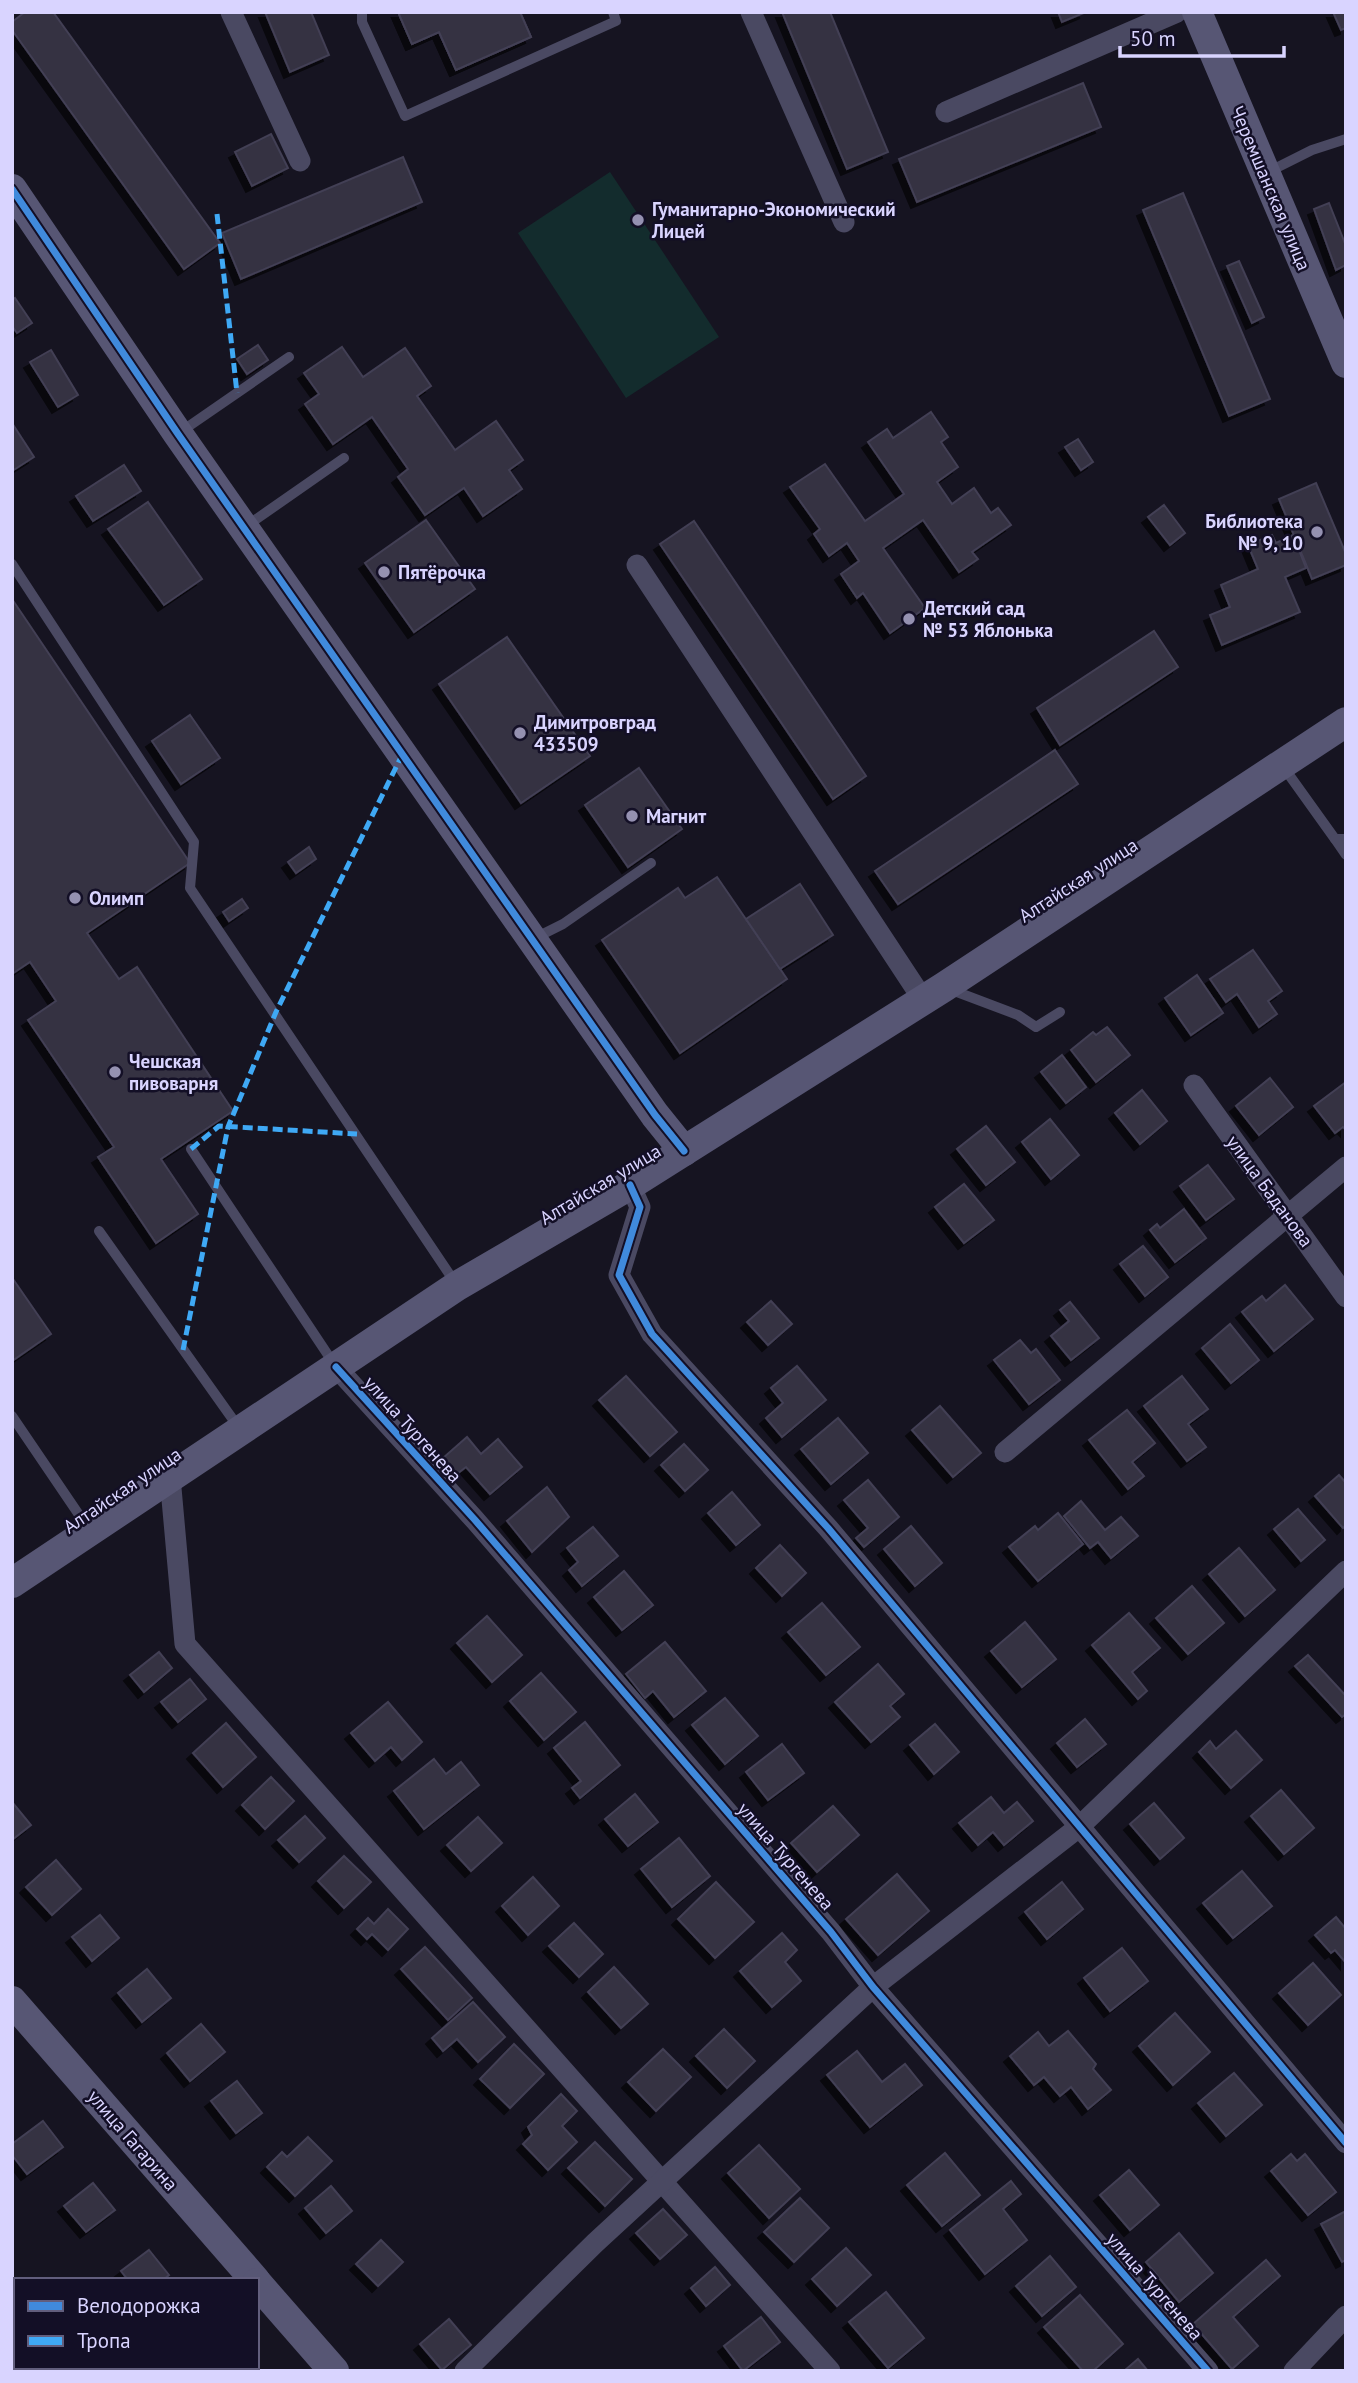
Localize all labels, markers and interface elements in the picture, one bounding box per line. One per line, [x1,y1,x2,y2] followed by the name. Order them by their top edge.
[1120,14,1284,58] scale bar
[1130,25,1176,52] text: 50 m
[1225,102,1317,274] street label: Черемшанская улица
[651,197,896,243] place label: Гуманитарно-Экономический Лицей
[630,212,646,228] marker: Гуманитарно-Экономический Лицей
[1205,509,1303,555] place label: Библиотека № 9, 10
[1309,524,1325,540] marker: Библиотека № 9, 10
[398,560,486,584] place label: Пятёрочка
[376,564,392,580] marker: Пятёрочка
[923,596,1053,642] place label: Детский сад № 53 Яблонька
[901,611,917,627] marker: Детский сад № 53 Яблонька
[534,710,656,756] place label: Димитровград 433509
[512,725,528,741] marker: Димитровград 433509
[646,804,706,828] place label: Магнит
[624,808,640,824] marker: Магнит
[1014,833,1142,927] street label: Алтайская улица
[89,886,144,910] place label: Олимп
[67,890,83,906] marker: Олимп
[129,1049,218,1095] place label: Чешская пивоварня
[107,1064,123,1080] marker: Чешская пивоварня
[1221,1130,1319,1252] street label: улица Баданова
[535,1138,665,1230] street label: Алтайская улица
[359,1371,467,1487] street label: улица Тургенева
[58,1442,186,1538] street label: Алтайская улица
[733,1797,839,1915] street label: улица Тургенева
[83,2085,183,2195] street label: улица Гагарина
[1102,2227,1208,2345] street label: улица Тургенева
[14,2278,259,2369] legend
[77,2292,201,2319] text: Велодорожка
[77,2327,131,2354] text: Тропа

